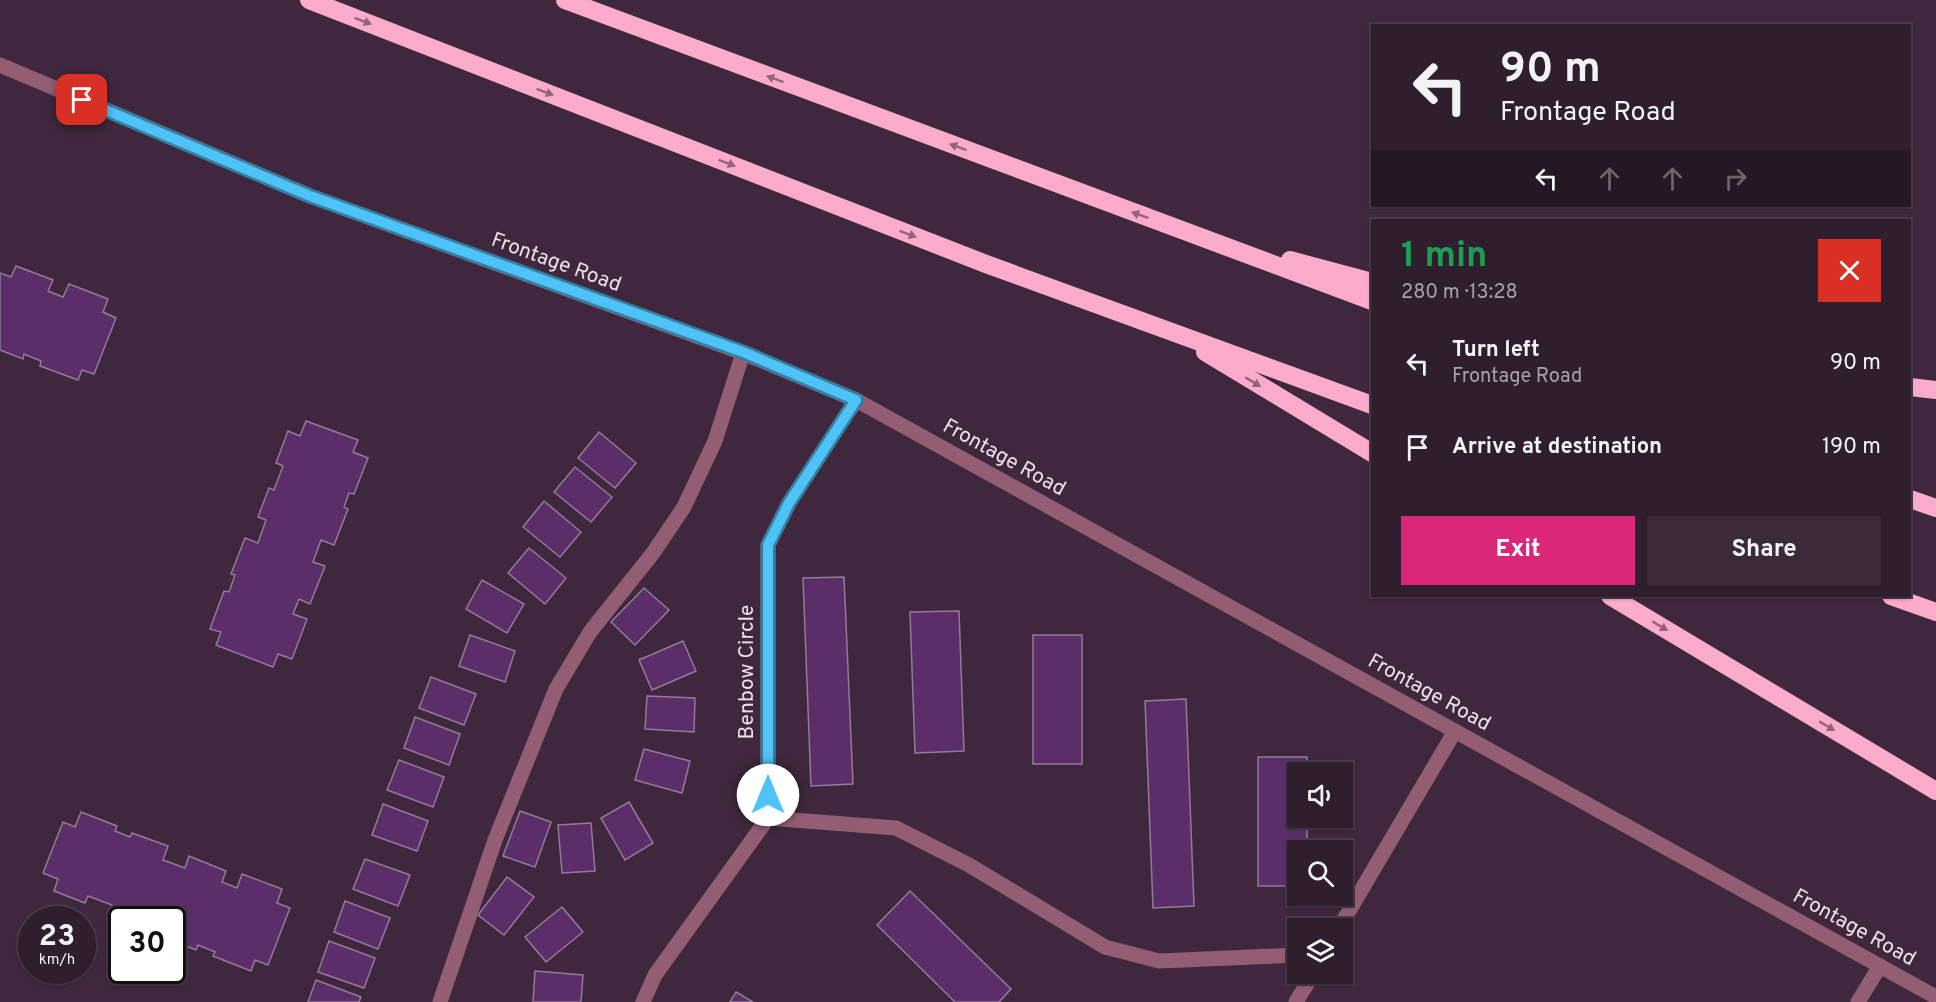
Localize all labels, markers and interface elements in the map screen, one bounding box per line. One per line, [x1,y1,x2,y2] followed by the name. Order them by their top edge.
[355,16,373,26] one-way arrow
[1500,44,1601,97] text: 90 m
[1401,48,1479,126] icon: left
[766,73,784,83] one-way arrow
[56,74,107,125] pin
[65,83,98,116] icon: arrive
[536,88,554,97] one-way arrow
[1500,96,1676,130] text: Frontage Road
[948,142,966,152] one-way arrow
[718,158,736,168] one-way arrow
[1530,162,1563,195] icon: left
[1593,162,1626,195] icon: ahead
[1656,162,1689,195] icon: ahead
[1719,162,1752,195] icon: right
[1131,210,1149,220] one-way arrow
[487,227,625,299] street label: Frontage Road
[900,229,918,239] one-way arrow
[1401,234,1487,280] text: 1 min
[1818,239,1881,302] button: close
[1401,280,1518,306] text: 280 m · 13:28
[1452,337,1540,364] text: Turn left
[1401,347,1434,380] icon: left
[1830,350,1881,377] text: 90 m
[1452,364,1582,390] text: Frontage Road
[1245,376,1261,387] one-way arrow
[938,413,1070,503] street label: Frontage Road
[1401,431,1434,464] icon: arrive
[1452,434,1662,461] text: Arrive at destination
[1822,434,1881,461] text: 190 m
[1401,516,1635,585] button: Exit
[1647,516,1881,585] button: Share
[734,605,761,739] street label: Benbow Circle
[1652,620,1668,631] one-way arrow
[1363,648,1495,738] street label: Frontage Road
[1819,721,1836,731] one-way arrow
[1287,762,1353,984] map controls
[1287,762,1353,828] button: sound
[736,763,800,827] position arrow
[1287,840,1353,906] button: search
[1788,883,1920,973] street label: Frontage Road
[108,906,186,984] speed limit sign: 30
[1287,918,1353,984] button: layers
[39,919,75,956] text: 23
[39,951,75,970] text: km/h

